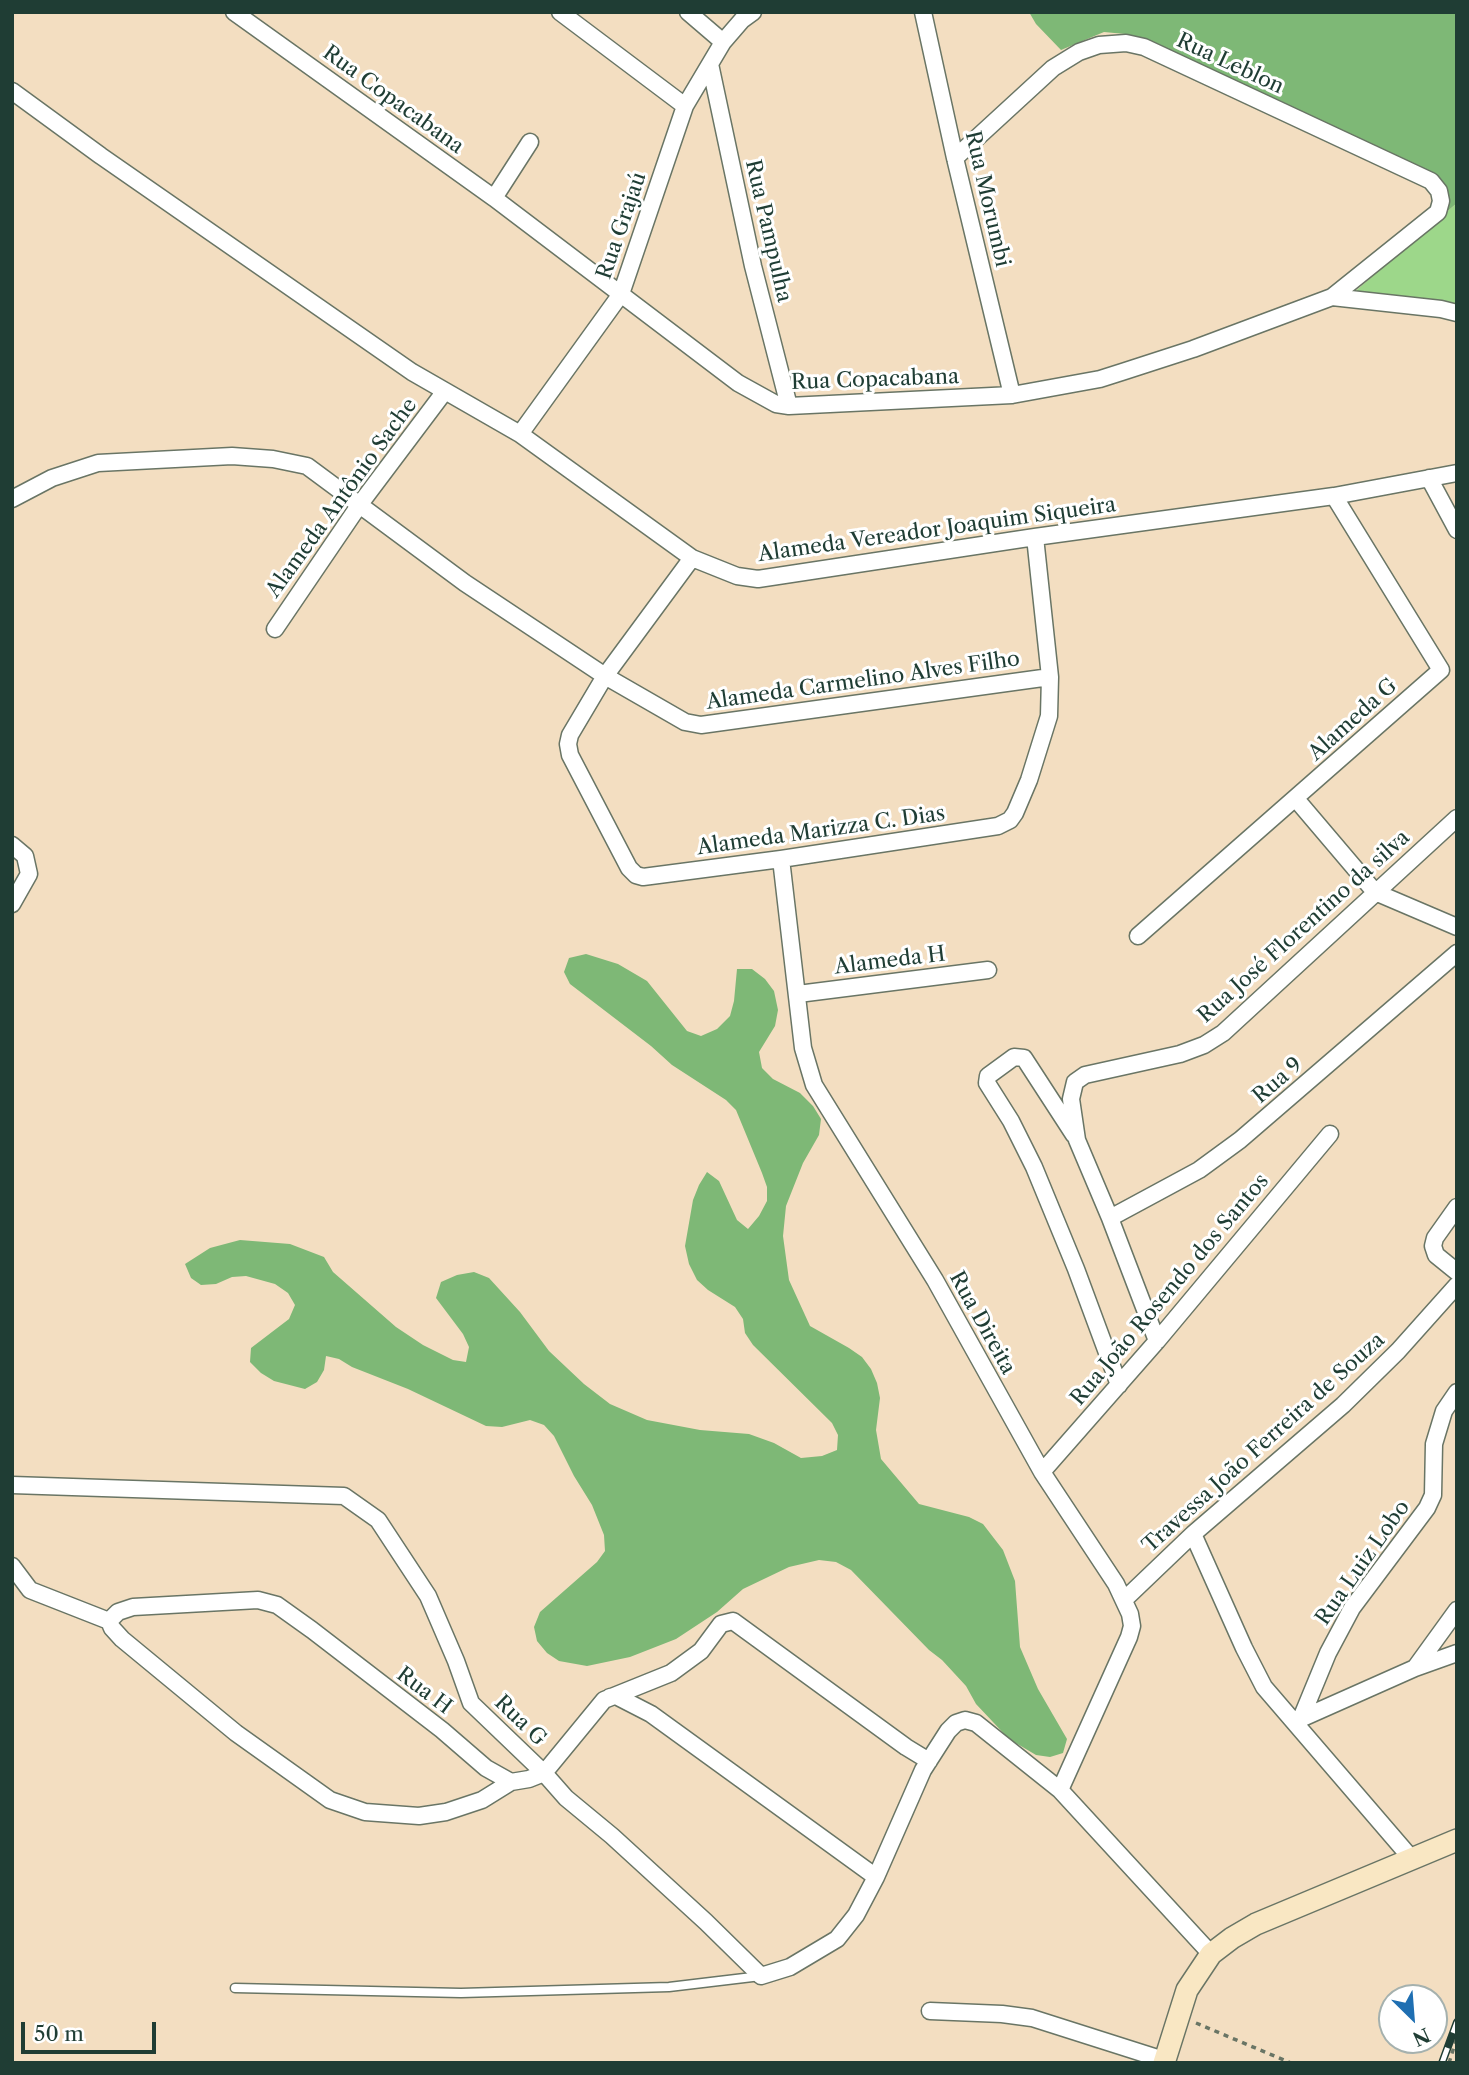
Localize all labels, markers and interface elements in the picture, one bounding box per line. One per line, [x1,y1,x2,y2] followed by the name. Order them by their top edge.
[1172,28,1288,100] street label: Rua Leblon
[318,40,468,160] street label: Rua Copacabana
[959,128,1015,270] street label: Rua Morumbi
[739,157,797,305] street label: Rua Pampulha
[592,169,652,283] street label: Rua Grajaú
[791,364,959,396] street label: Rua Copacabana
[261,393,423,603] street label: Alameda Antônio Sache
[756,492,1118,568] street label: Alameda Vereador Joaquim Siqueira
[705,647,1021,715] street label: Alameda Carmelino Alves Filho
[1303,674,1403,766] street label: Alameda G
[695,801,947,861] street label: Alameda Marizza C. Dias
[1193,825,1415,1029] street label: Rua José Florentino da silva
[833,942,947,980] street label: Alameda H
[1248,1053,1308,1109] street label: Rua 9
[1066,1169,1274,1411] street label: Rua João Rosendo dos Santos
[943,1267,1021,1379] street label: Rua Direita
[1138,1328,1390,1558] street label: Travessa João Ferreira de Souza
[1311,1496,1415,1630] street label: Rua Luiz Lobo
[391,1662,457,1720] street label: Rua H
[489,1690,551,1752] street label: Rua G
[1378,1984,1448,2054] north arrow
[24,2008,159,2052] scale bar
[34,2021,84,2046] text: 50 m
[1409,2023,1434,2051] text: N

